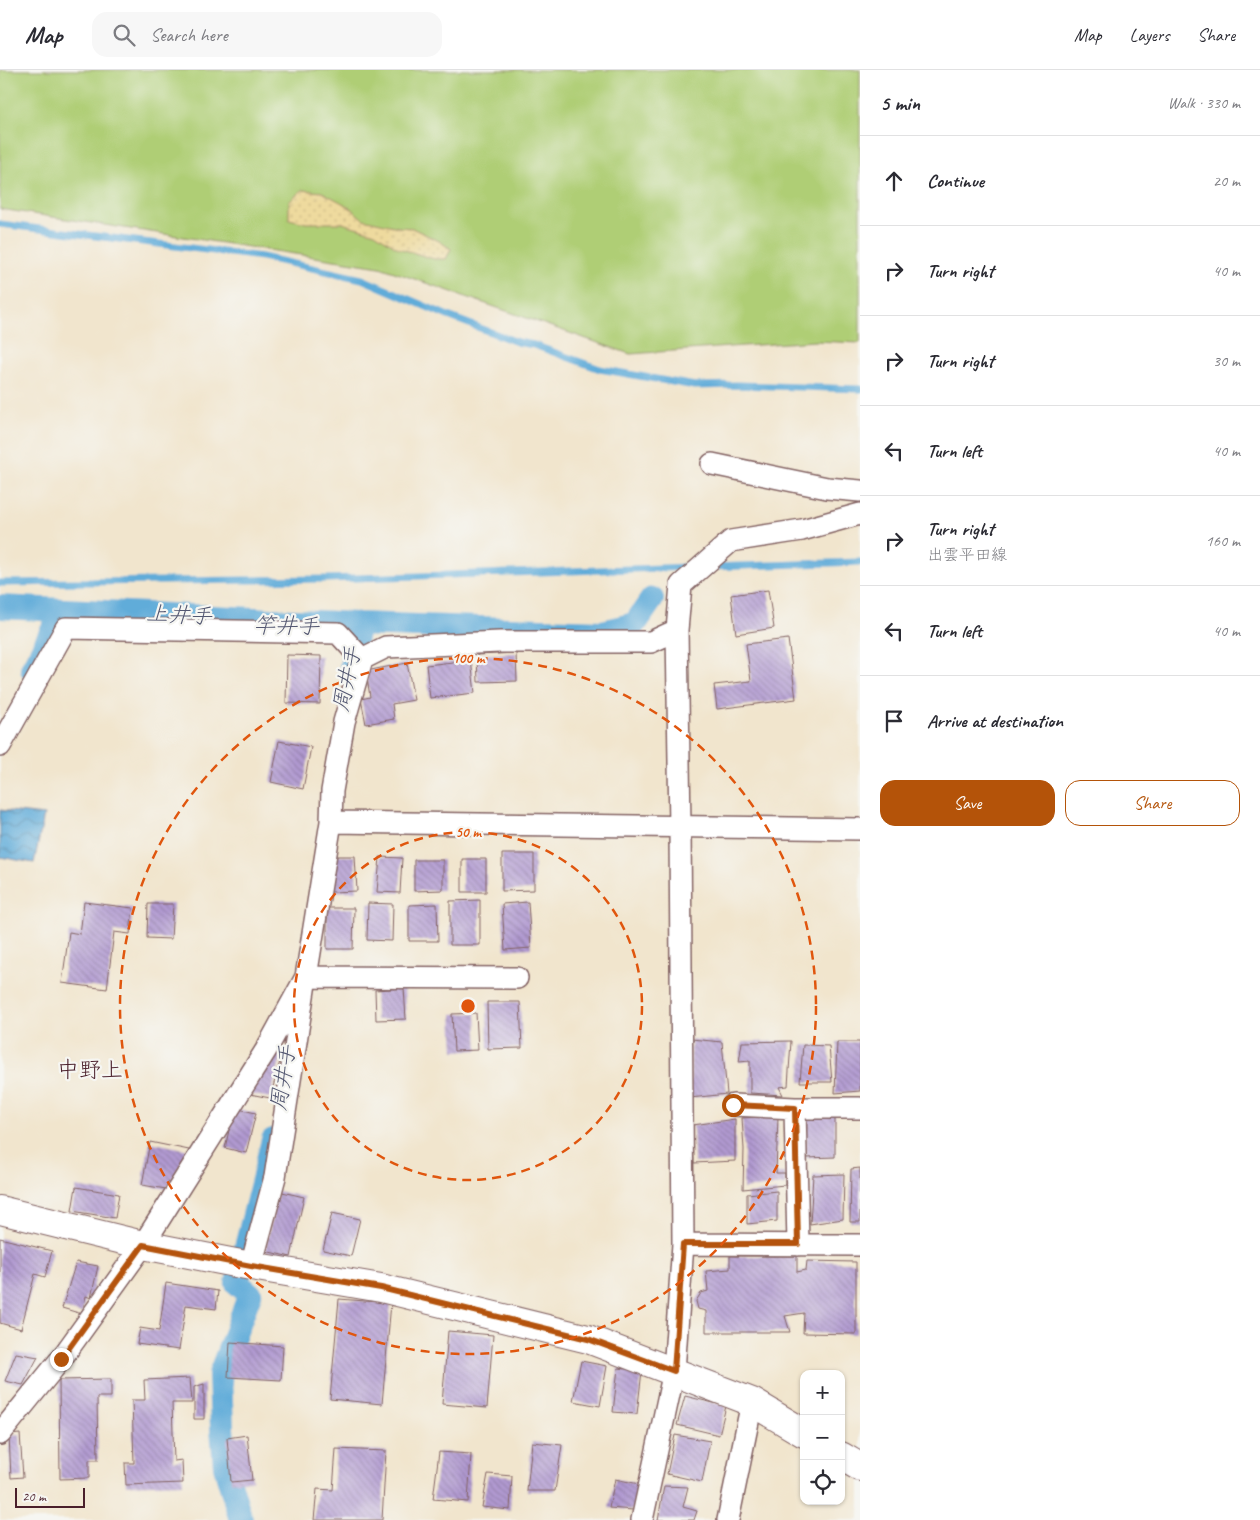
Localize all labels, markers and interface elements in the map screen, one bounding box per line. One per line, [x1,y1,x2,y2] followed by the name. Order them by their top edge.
[92,12,442,57] search box
[25,20,62,50] text: Map
[110,21,138,49] icon: search
[150,23,228,47] text: Search here
[1074,24,1102,46] text: Map
[1130,24,1169,46] text: Layers
[1197,24,1235,46] text: Share
[880,90,920,116] text: 5 min
[1168,93,1240,113] text: Walk · 330 m
[880,167,908,195] icon: ahead
[927,169,984,193] text: Continue
[1213,171,1240,191] text: 20 m
[880,257,908,285] icon: right
[927,259,994,283] text: Turn right
[1213,261,1240,281] text: 40 m
[880,347,908,375] icon: right
[927,349,994,373] text: Turn right
[1213,351,1240,371] text: 30 m
[880,437,908,465] icon: left
[927,439,982,463] text: Turn left
[1213,441,1240,461] text: 40 m
[927,517,994,541] text: Turn right
[880,527,908,555] icon: right
[1206,531,1240,551] text: 160 m
[927,545,1007,565] text: 出雲平田線
[145,599,214,631] water label: 上井手
[253,611,320,641] water label: 竿井手
[880,617,908,645] icon: left
[927,619,982,643] text: Turn left
[1213,621,1240,641] text: 40 m
[326,643,368,714] water label: 周井手
[452,649,486,668] text: 100 m
[880,707,908,735] icon: arrive
[927,709,1063,733] text: Arrive at destination
[880,780,1055,826] button: Save
[1065,780,1240,826] button: Share
[455,823,482,842] text: 50 m
[459,997,477,1015] centre of rings
[264,1042,302,1113] water label: 周井手
[57,1056,123,1084] district label: 中野上
[722,1094,745,1117] route start
[50,1348,73,1371] route end
[800,1370,845,1505] map controls
[800,1370,845,1415] button: +
[800,1415,845,1460] button: −
[800,1460,845,1505] button: locate
[15,1485,85,1508] scale bar
[22,1488,46,1505] text: 20 m

